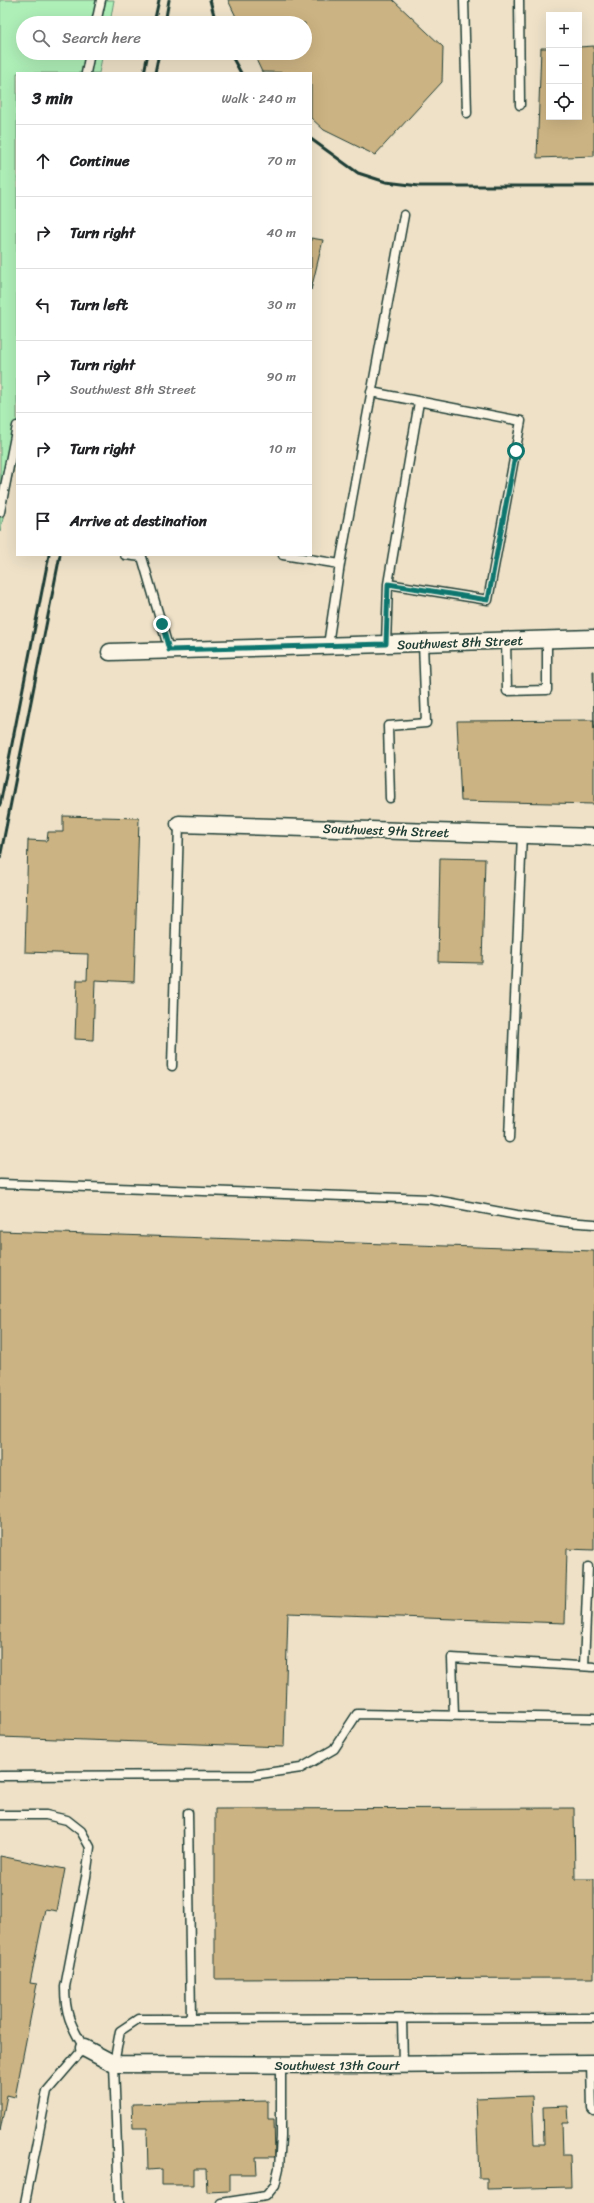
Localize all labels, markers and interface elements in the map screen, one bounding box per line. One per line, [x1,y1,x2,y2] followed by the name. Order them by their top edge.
[546,12,582,120] map controls
[546,12,582,48] button: +
[16,16,312,60] search box
[62,25,141,51] text: Search here
[30,27,52,49] icon: search
[546,48,582,84] button: −
[32,83,73,113] text: 3 min
[546,84,582,120] button: locate
[221,87,296,110] text: Walk · 240 m
[70,148,130,174] text: Continue
[267,149,296,172] text: 70 m
[32,150,54,172] icon: ahead
[70,220,135,246] text: Turn right
[266,221,296,244] text: 40 m
[32,222,54,244] icon: right
[70,292,128,318] text: Turn left
[267,293,296,316] text: 30 m
[32,294,54,316] icon: left
[70,352,135,378] text: Turn right
[266,365,296,388] text: 90 m
[32,366,54,388] icon: right
[70,378,196,401] text: Southwest 8th Street
[70,436,135,462] text: Turn right
[269,437,296,460] text: 10 m
[32,438,54,460] icon: right
[507,442,525,460] route start
[70,508,207,534] text: Arrive at destination
[32,510,54,532] icon: arrive
[153,615,171,633] route end
[397,629,524,656] street label: Southwest 8th Street
[323,817,450,844] street label: Southwest 9th Street
[275,2054,400,2077] street label: Southwest 13th Court

